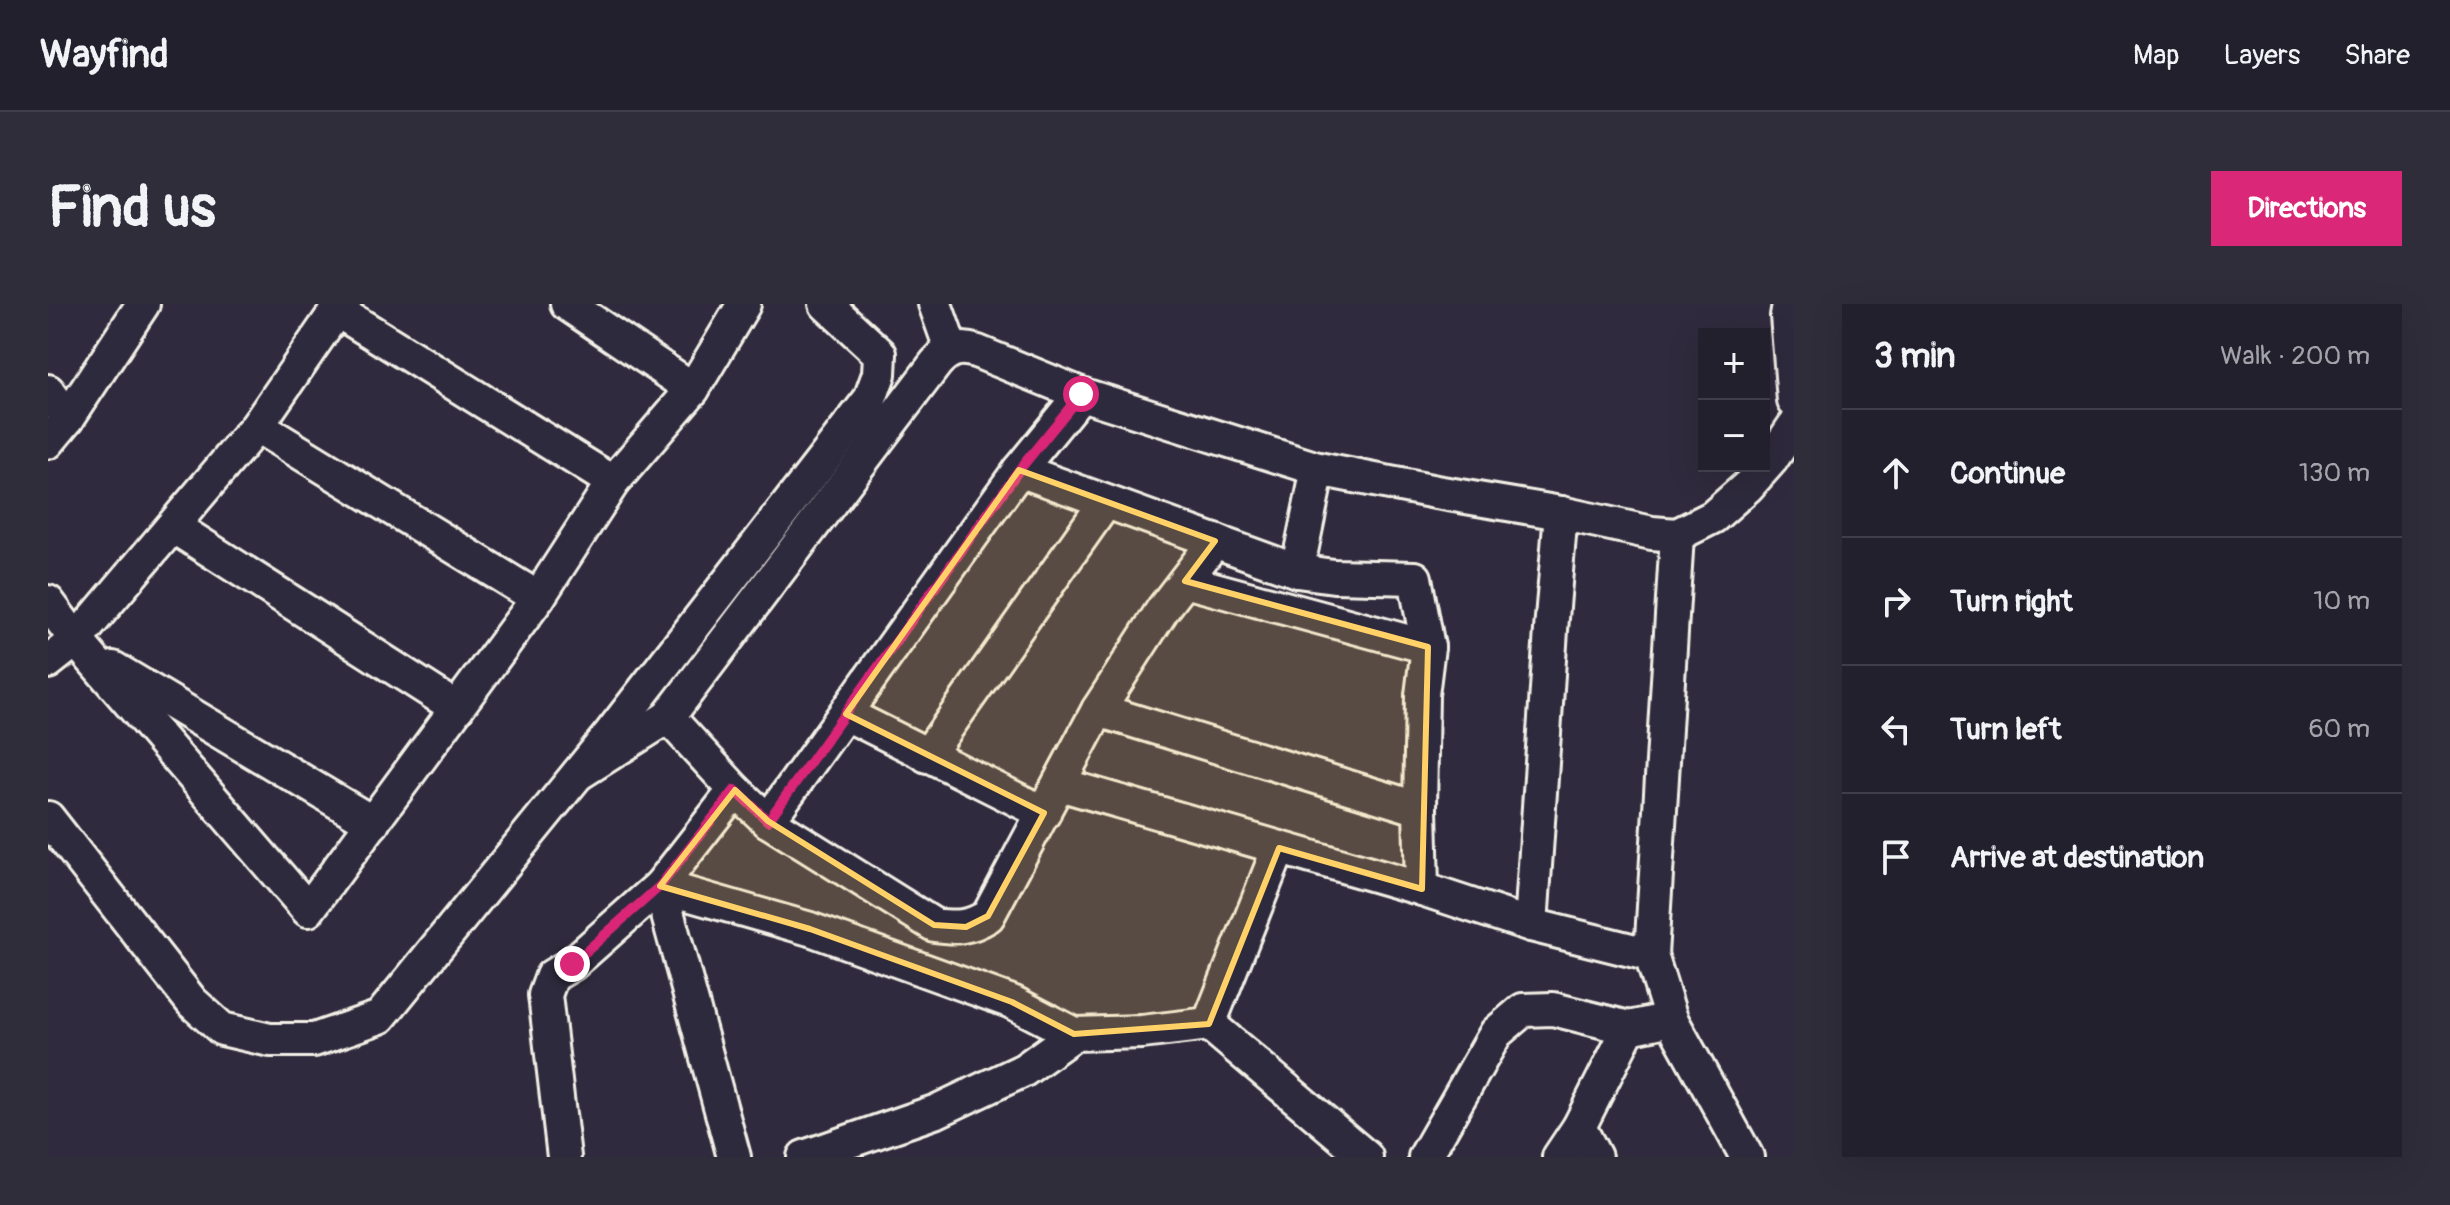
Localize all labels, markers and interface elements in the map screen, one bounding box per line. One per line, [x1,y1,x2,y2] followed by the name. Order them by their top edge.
[40,31,169,79] text: Wayfind
[2133,38,2179,73] text: Map
[2223,38,2300,73] text: Layers
[2344,38,2410,73] text: Share
[2211,171,2402,246] button: Directions
[48,174,216,243] text: Find us
[1698,328,1770,472] map controls
[1698,328,1770,400] button: +
[1874,335,1956,378] text: 3 min
[2220,340,2370,372] text: Walk · 200 m
[1063,376,1099,412] route start
[1698,400,1770,472] button: −
[1874,451,1918,495] icon: ahead
[1950,455,2065,492] text: Continue
[2299,457,2370,489] text: 130 m
[1874,579,1918,623] icon: right
[1950,583,2073,620] text: Turn right
[2313,585,2370,617] text: 10 m
[1874,707,1918,751] icon: left
[1950,711,2061,748] text: Turn left
[2308,713,2370,745] text: 60 m
[1874,835,1918,879] icon: arrive
[1950,839,2204,876] text: Arrive at destination
[554,946,590,982] route end

